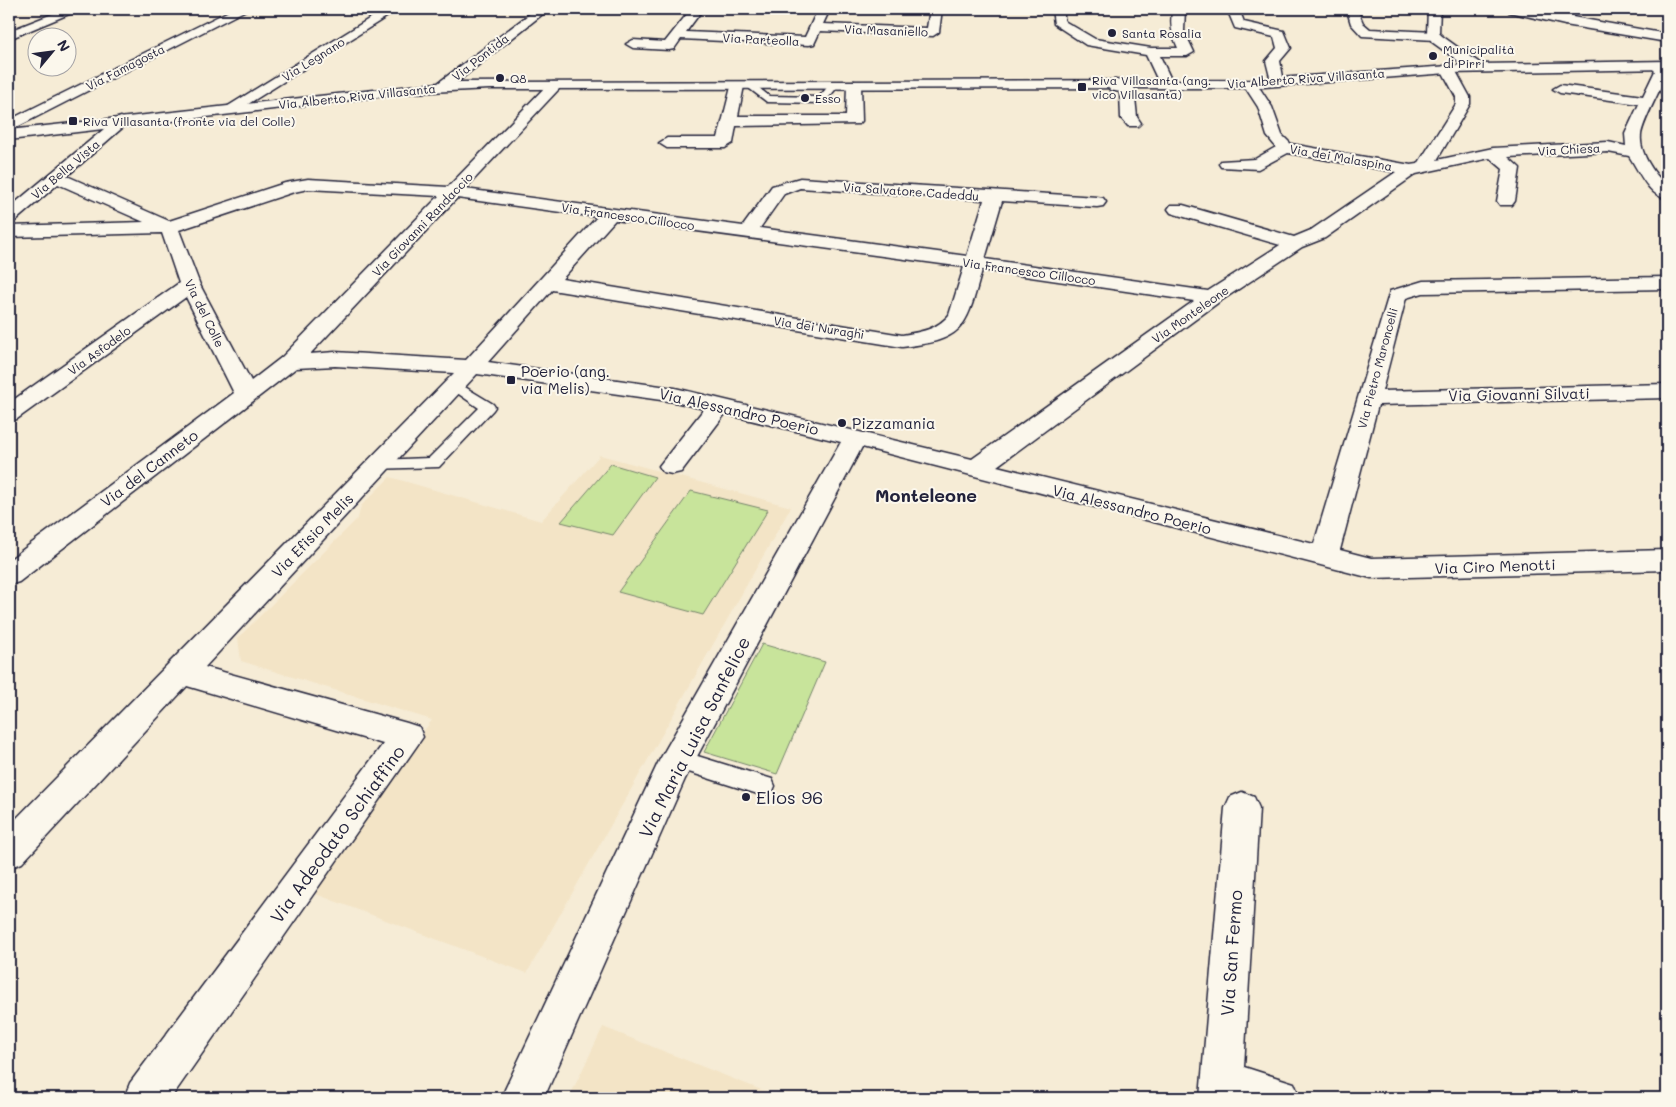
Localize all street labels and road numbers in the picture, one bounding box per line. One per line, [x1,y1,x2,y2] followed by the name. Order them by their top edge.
[844,21,928,39] street label: Via Masaniello
[722,29,800,49] street label: Via Parteolla
[448,30,512,84] street label: Via Pontida
[279,33,347,85] street label: Via Legnano
[83,40,167,94] street label: Via Famagosta
[1227,65,1385,91] street label: Via Alberto Riva Villasanta
[278,80,436,112] street label: Via Alberto Riva Villasanta
[27,136,103,202] street label: Via Bella Vista
[1537,139,1601,159] street label: Via Chiesa
[1288,140,1394,174] street label: Via dei Malaspina
[368,169,476,279] street label: Via Giovanni Randaccio
[842,178,980,204] street label: Via Salvatore Cadeddu
[560,199,696,233] street label: Via Francesco Cillocco
[961,254,1097,288] street label: Via Francesco Cillocco
[182,276,228,350] street label: Via del Colle
[1148,282,1232,346] street label: Via Monteleone
[1353,306,1401,430] street label: Via Pietro Maroncelli
[773,312,865,342] street label: Via dei Nuraghi
[64,322,134,378] street label: Via Asfodelo
[657,383,821,439] street label: Via Alessandro Poerio
[1448,383,1590,405] street label: Via Giovanni Silvati
[96,425,202,511] street label: Via del Canneto
[1050,480,1214,538] street label: Via Alessandro Poerio
[267,489,357,581] street label: Via Efisio Melis
[1434,554,1556,578] street label: Via Ciro Menotti
[633,632,755,842] street label: Via Maria Luisa Sanfelice
[264,740,410,928] street label: Via Adeodato Schiaffino
[1215,889,1247,1017] street label: Via San Fermo

